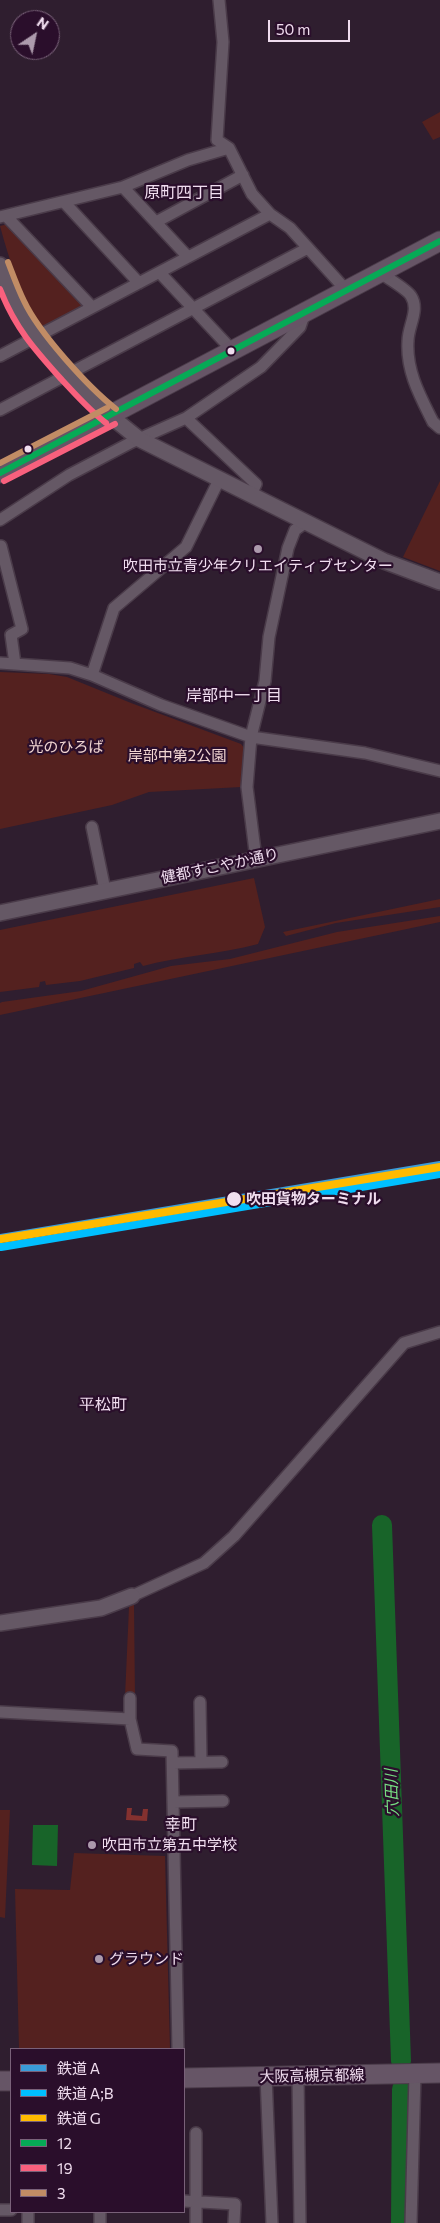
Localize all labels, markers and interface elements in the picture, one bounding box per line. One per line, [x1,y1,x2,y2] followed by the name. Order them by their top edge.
[10,10,60,60] north arrow
[270,10,352,42] scale bar
[34,13,52,33] text: N
[276,20,310,38] text: 50 m
[144,183,224,203] district label: 原町四丁目
[226,346,236,356] unlabelled marker
[23,444,33,454] unlabelled marker
[252,543,264,555] marker: 吹田市立青少年クリエイティブセンター
[123,557,393,575] place label: 吹田市立青少年クリエイティブセンター
[186,686,282,706] district label: 岸部中一丁目
[29,738,103,756] park label: 光のひろば
[128,747,226,765] park label: 岸部中第2公園
[159,845,281,887] street label: 健都すこやか通り
[225,1190,243,1208] marker: 吹田貨物ターミナル
[246,1190,381,1208] place label: 吹田貨物ターミナル
[79,1395,127,1415] district label: 平松町
[382,1769,402,1817] water label: 穴田川
[165,1815,197,1835] district label: 幸町
[102,1836,237,1854] place label: 吹田市立第五中学校
[86,1839,98,1851] marker: 吹田市立第五中学校
[109,1950,184,1968] place label: グラウンド
[93,1953,105,1965] marker: グラウンド
[10,2048,185,2213] legend
[57,2059,100,2077] text: 鉄道 A
[259,2066,365,2086] street label: 大阪高槻京都線
[57,2084,113,2102] text: 鉄道 A;B
[57,2109,101,2127] text: 鉄道 G
[57,2134,72,2152] text: 12
[57,2159,73,2177] text: 19
[57,2184,66,2202] text: 3

